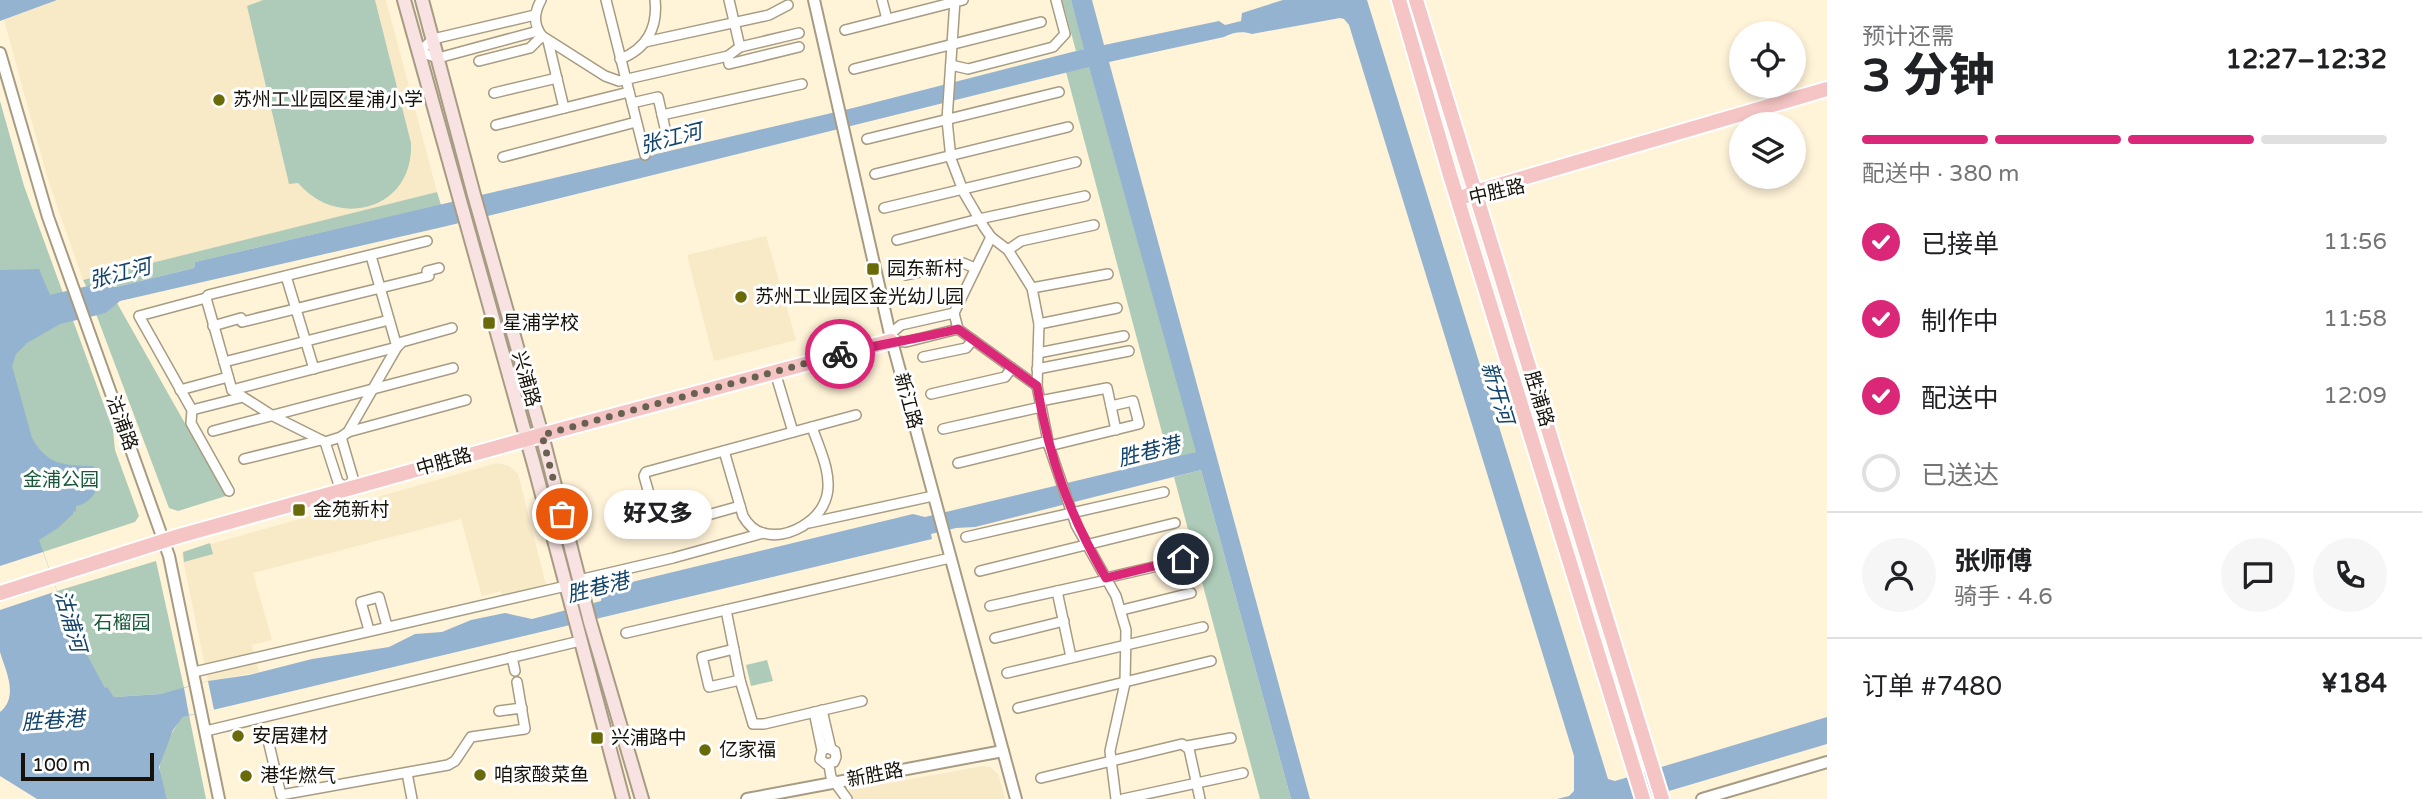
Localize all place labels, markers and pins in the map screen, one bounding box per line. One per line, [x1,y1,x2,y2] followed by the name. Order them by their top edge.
[233,89,423,111] place label: 苏州工业园区星浦小学
[211,92,227,108] marker: 苏州工业园区星浦小学
[887,258,963,280] place label: 园东新村
[865,261,881,277] marker: 园东新村
[755,286,964,308] place label: 苏州工业园区金光幼儿园
[733,289,749,305] marker: 苏州工业园区金光幼儿园
[503,312,579,334] place label: 星浦学校
[481,315,497,331] marker: 星浦学校
[532,484,592,544] pin
[604,490,712,538] callout: 好又多
[313,499,389,521] place label: 金苑新村
[291,502,307,518] marker: 金苑新村
[1153,529,1213,589] pin
[252,725,328,747] place label: 安居建材
[611,727,687,749] place label: 兴浦路中
[230,728,246,744] marker: 安居建材
[589,730,605,746] marker: 兴浦路中
[719,739,776,761] place label: 亿家福
[697,742,713,758] marker: 亿家福
[494,764,589,786] place label: 咱家酸菜鱼
[260,765,336,787] place label: 港华燃气
[472,767,488,783] marker: 咱家酸菜鱼
[238,768,254,784] marker: 港华燃气

